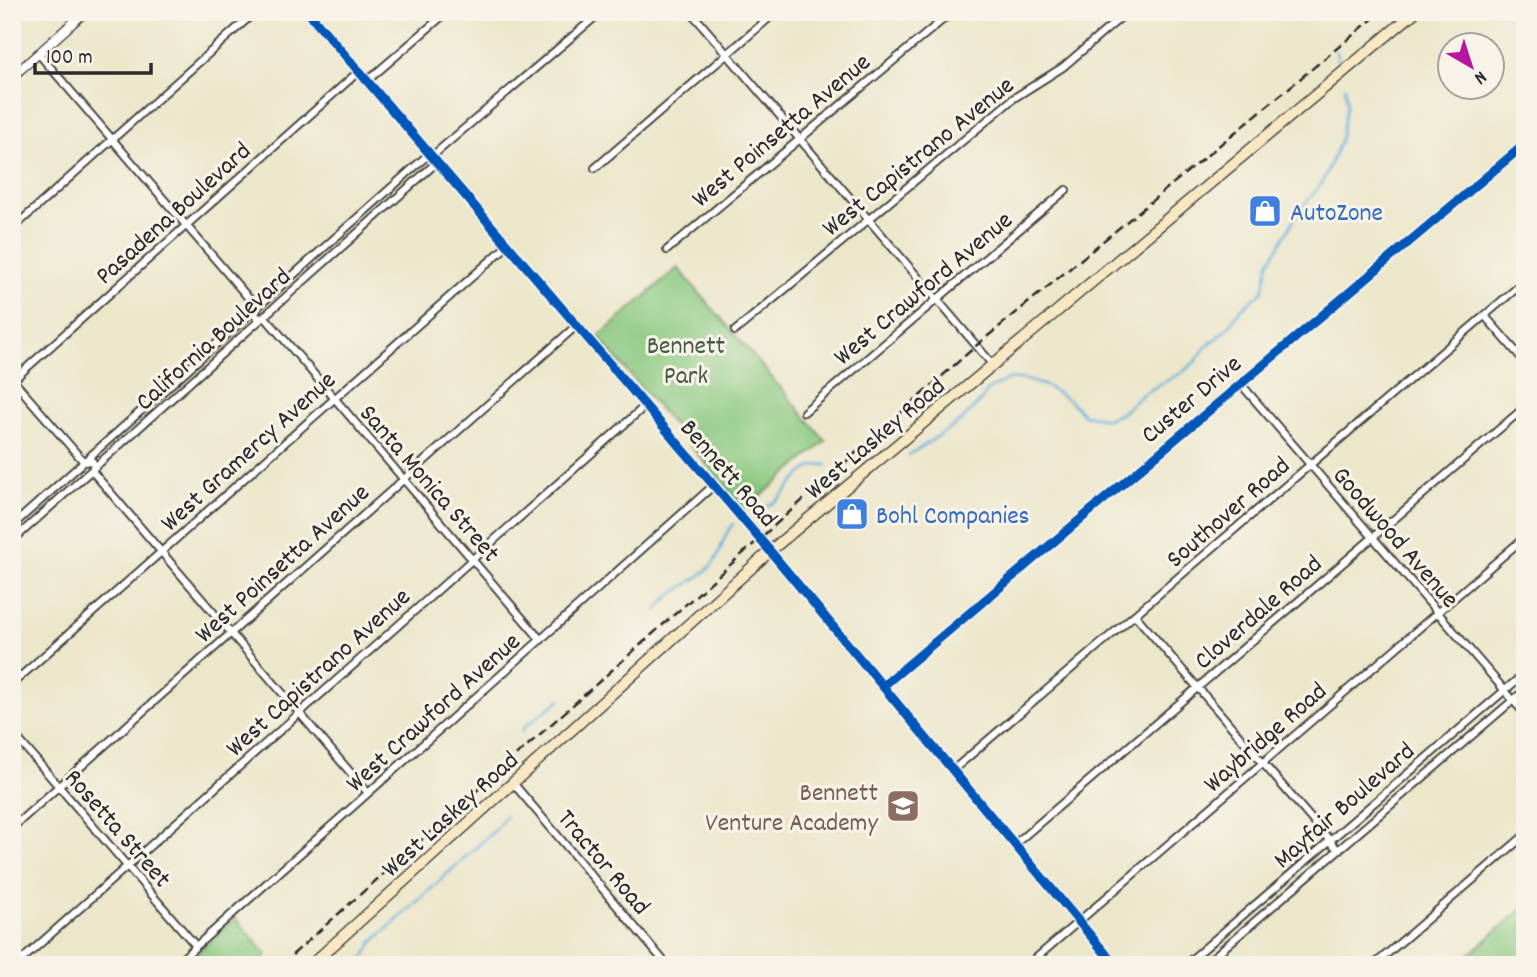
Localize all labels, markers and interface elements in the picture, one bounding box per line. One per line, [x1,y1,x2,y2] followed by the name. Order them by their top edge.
[35,32,150,76] scale bar
[1436,32,1506,102] north arrow
[46,44,93,74] text: 100 m
[685,46,880,218] street label: West Poinsetta Avenue
[1467,63,1492,90] text: N
[815,69,1023,247] street label: West Capistrano Avenue
[88,134,260,295] street label: Pasadena Boulevard
[1246,192,1284,230] shop icon: AutoZone
[1290,196,1383,233] place label: AutoZone
[827,204,1022,376] street label: West Crawford Avenue
[128,260,301,421] street label: California Boulevard
[647,329,726,396] park label: Bennett Park
[1134,347,1251,454] street label: Custer Drive
[153,364,345,542] street label: West Gramercy Avenue
[798,370,955,510] street label: West Laskey Road
[349,397,508,572] street label: Santa Monica Street
[670,412,785,537] street label: Bennett Road
[1159,449,1299,578] street label: Southover Road
[1322,459,1467,617] street label: Goodwood Avenue
[188,476,379,653] street label: West Poinsetta Avenue
[833,495,871,533] shop icon: Bohl Companies
[876,499,1030,536] place label: Bohl Companies
[1187,547,1331,680] street label: Cloverdale Road
[219,580,420,767] street label: West Capistrano Avenue
[339,625,530,802] street label: West Crawford Avenue
[1196,675,1336,803] street label: Waybridge Road
[1266,735,1424,879] street label: Mayfair Boulevard
[374,744,528,888] street label: West Laskey Road
[54,762,179,897] street label: Rosetta Street
[705,776,878,843] place label: Bennett Venture Academy
[884,787,922,825] school or university icon: Bennett Venture Academy
[547,802,658,924] street label: Tractor Road

